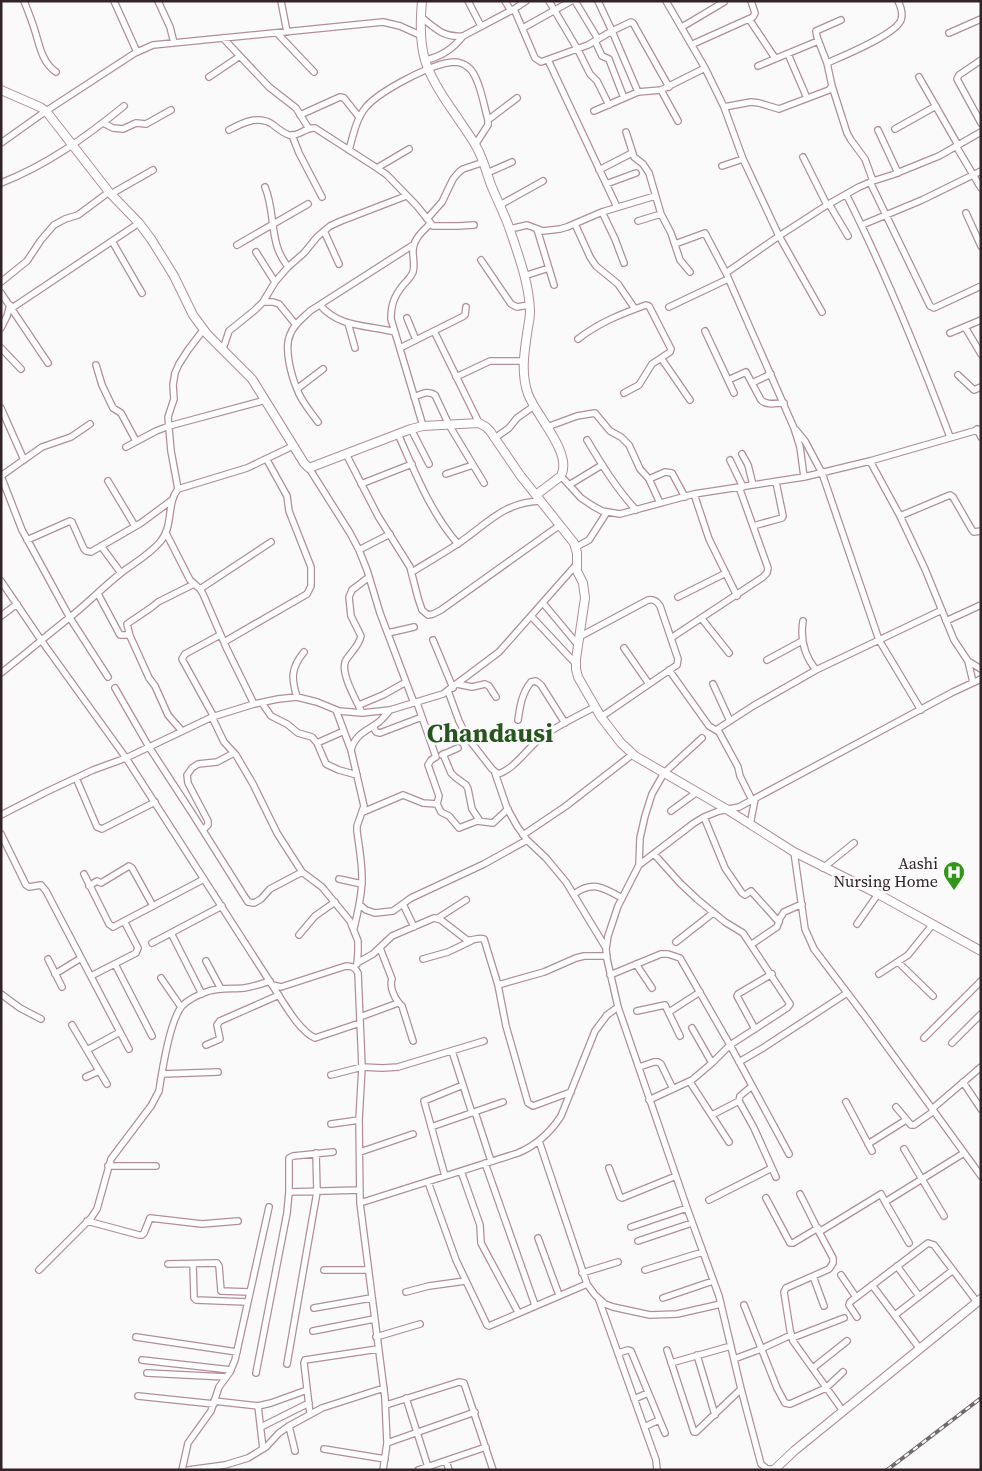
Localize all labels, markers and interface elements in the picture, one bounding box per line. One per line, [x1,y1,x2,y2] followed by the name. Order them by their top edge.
[427,715,553,751] district label: Chandausi
[834,852,938,892] place label: Aashi Nursing Home
[942,860,966,891] hospital icon: Aashi Nursing Home

